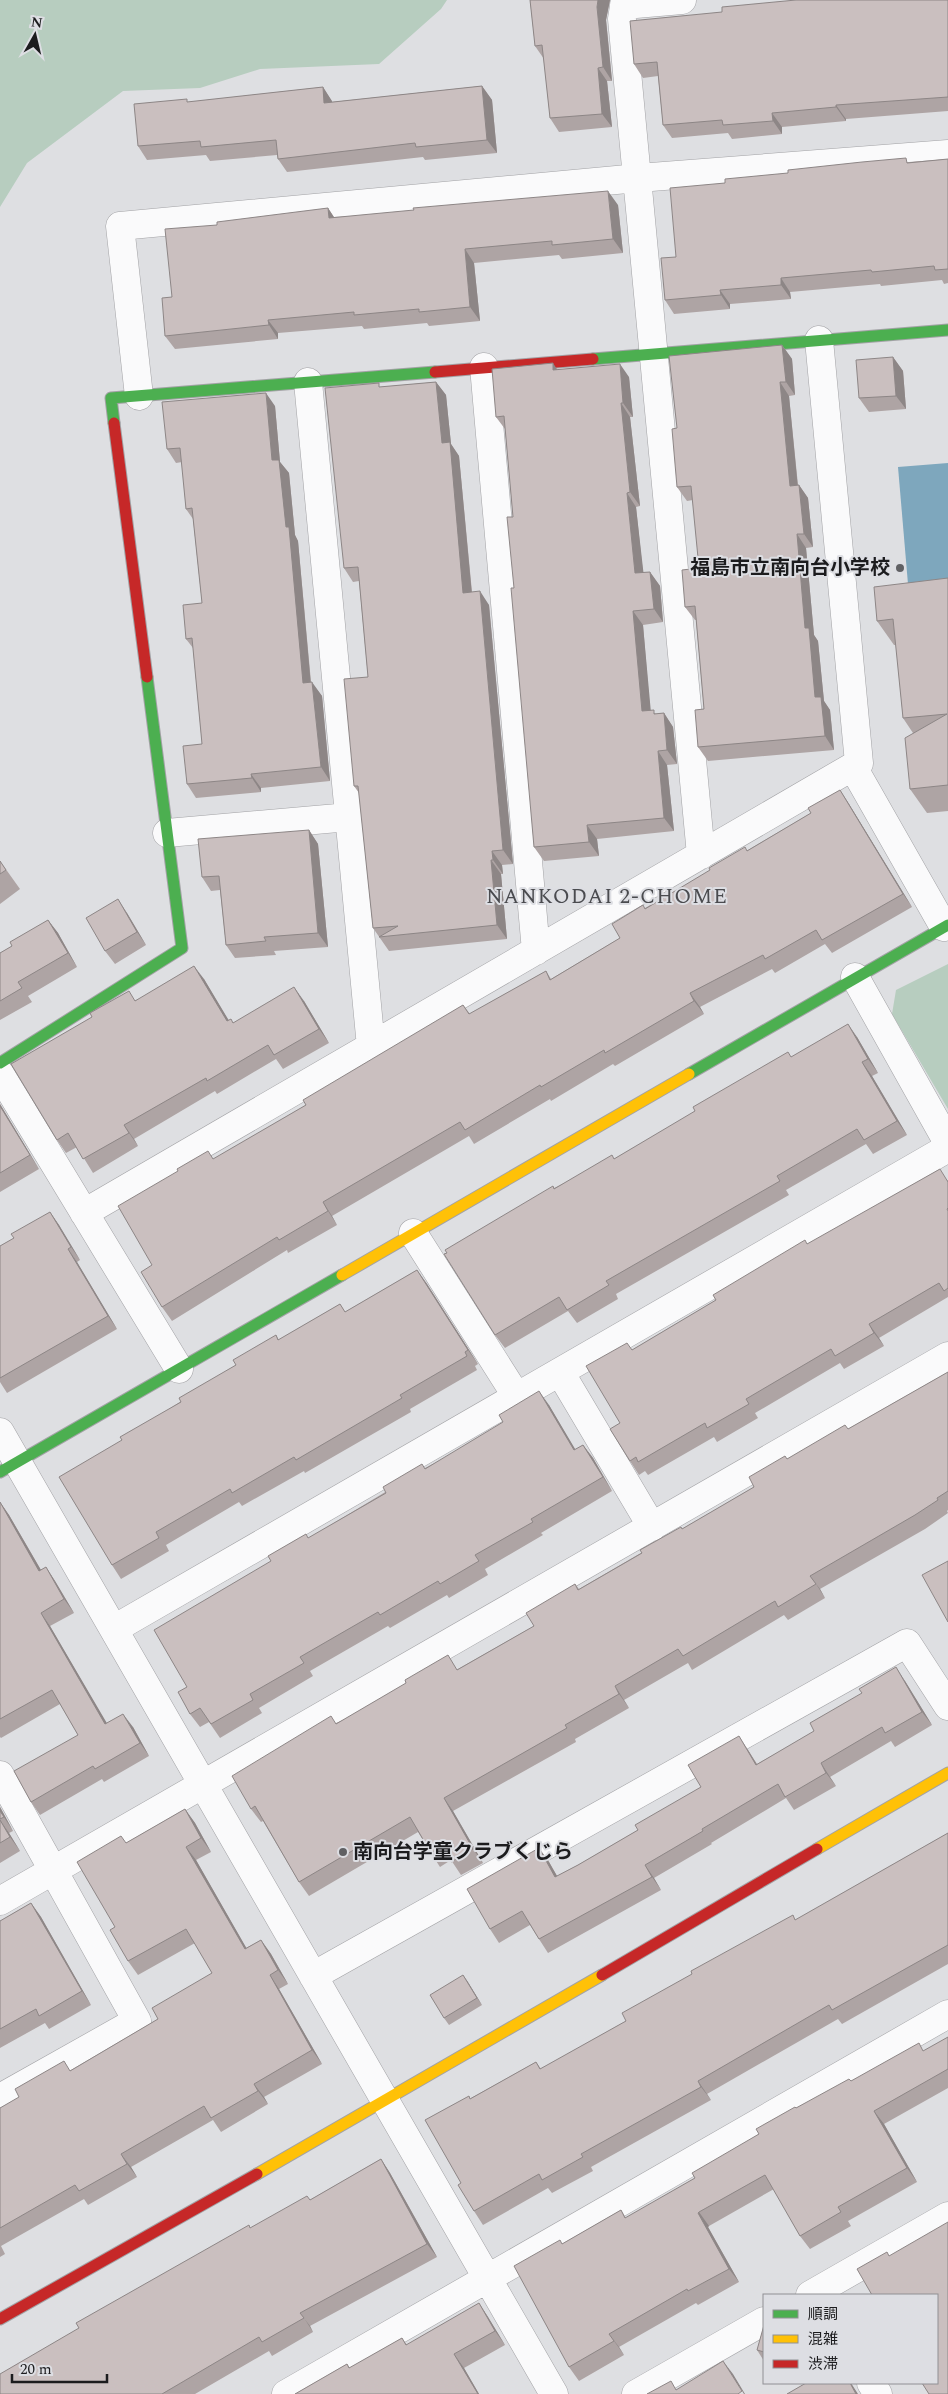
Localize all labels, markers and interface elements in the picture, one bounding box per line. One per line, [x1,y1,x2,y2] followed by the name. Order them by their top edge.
[10,10,60,60] north arrow
[30,11,44,34] text: N
[690,553,890,583] place label: 福島市立南向台小学校
[894,562,906,574] marker: 福島市立南向台小学校
[486,881,728,913] district label: NANKODAI 2-CHOME
[353,1837,573,1867] place label: 南向台学童クラブくじら
[337,1846,349,1858] marker: 南向台学童クラブくじら
[763,2294,938,2384] legend
[808,2303,838,2326] text: 順調
[808,2328,838,2351] text: 混雑
[12,2352,108,2384] scale bar
[808,2353,838,2376] text: 渋滞
[20,2358,52,2381] text: 20 m

